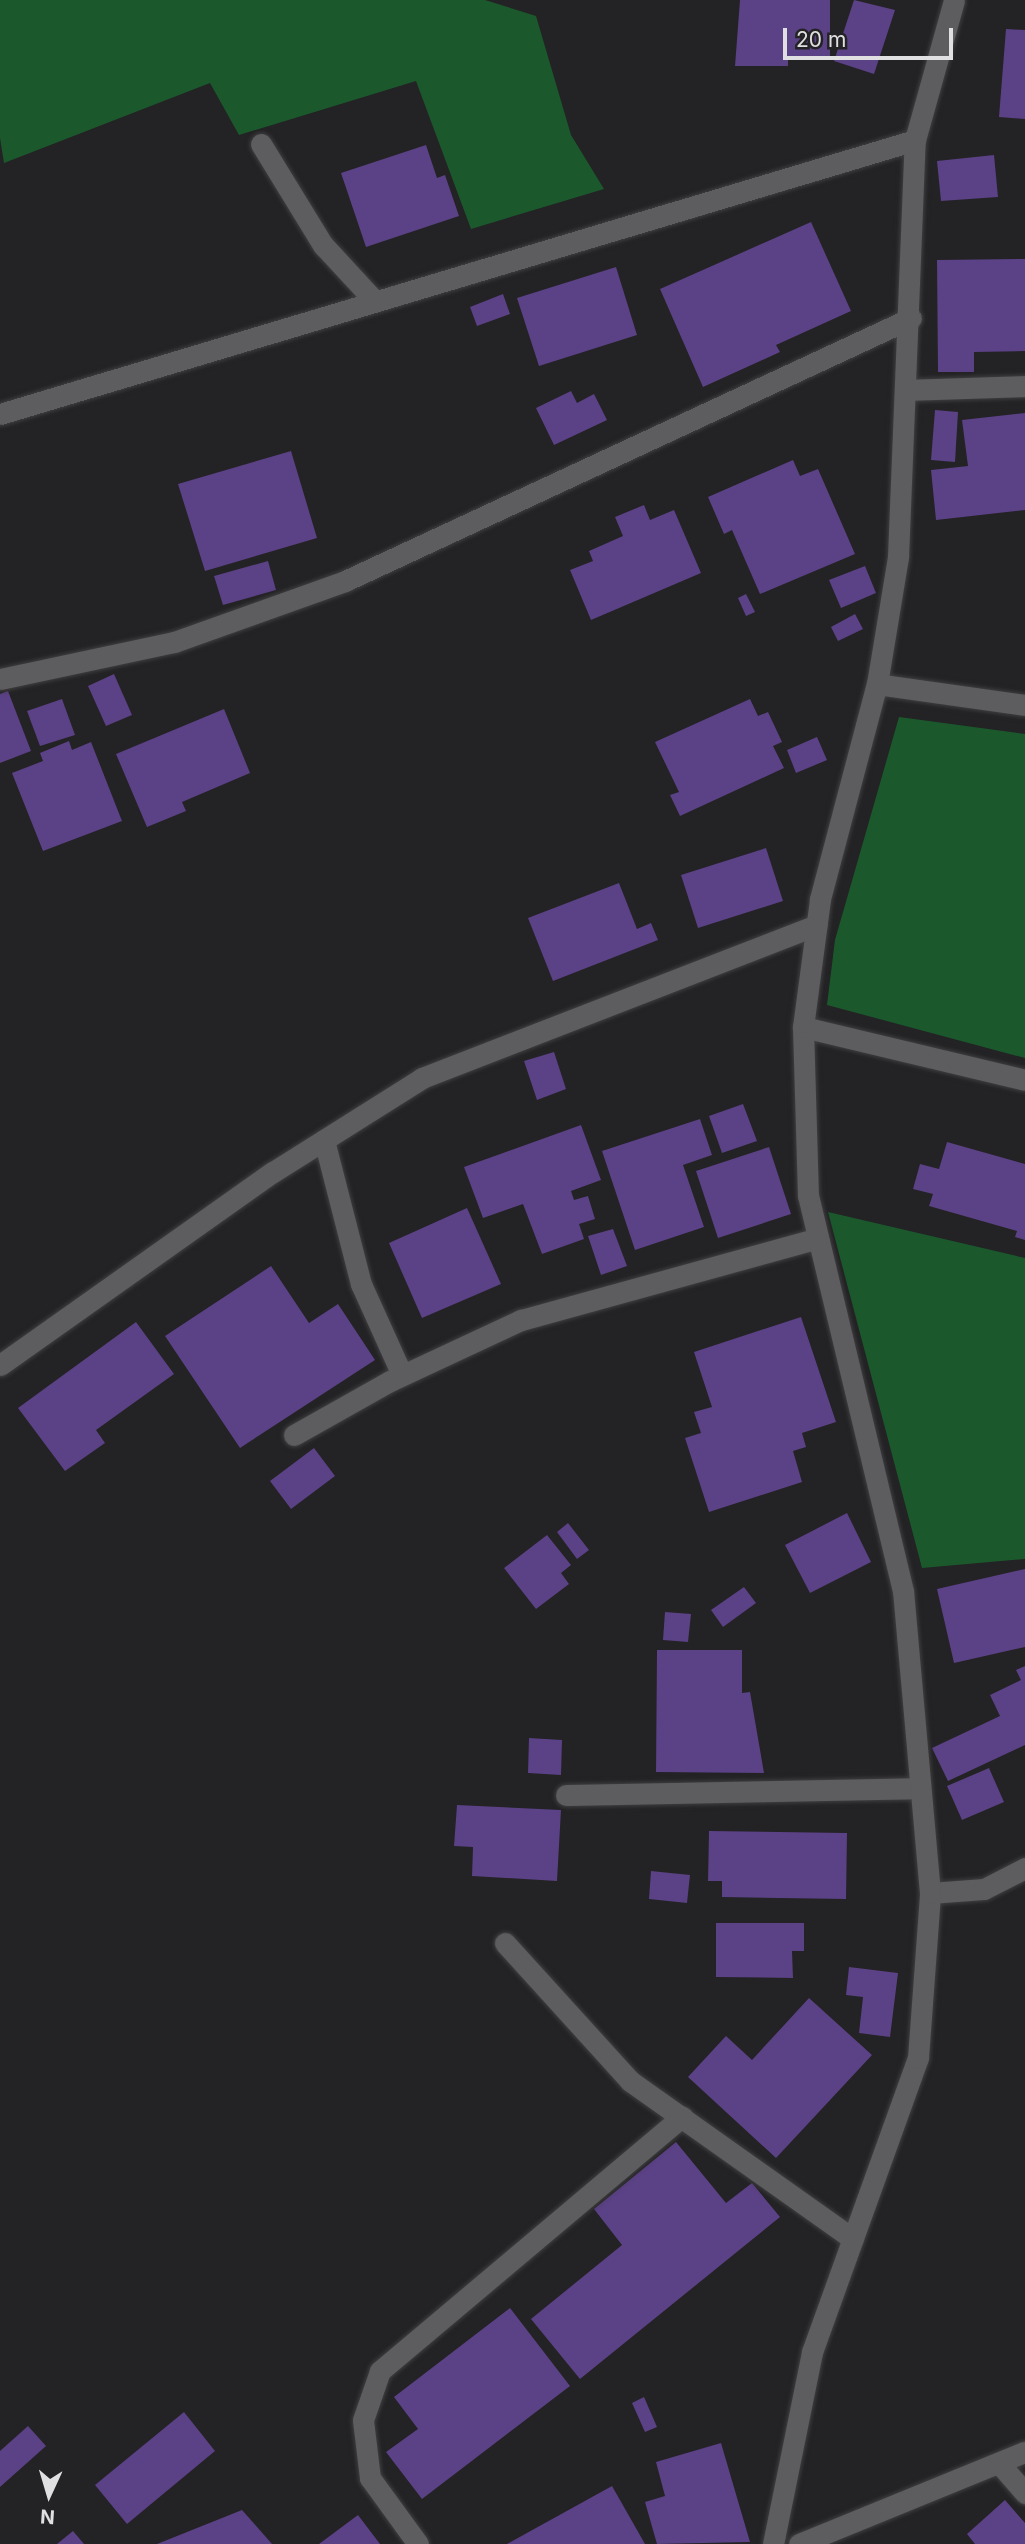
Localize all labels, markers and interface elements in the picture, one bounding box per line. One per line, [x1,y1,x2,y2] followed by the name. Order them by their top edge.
[787,14,957,58] scale bar
[796,27,846,52] text: 20 m
[14,2460,84,2530] north arrow
[39,2504,56,2528] text: N

